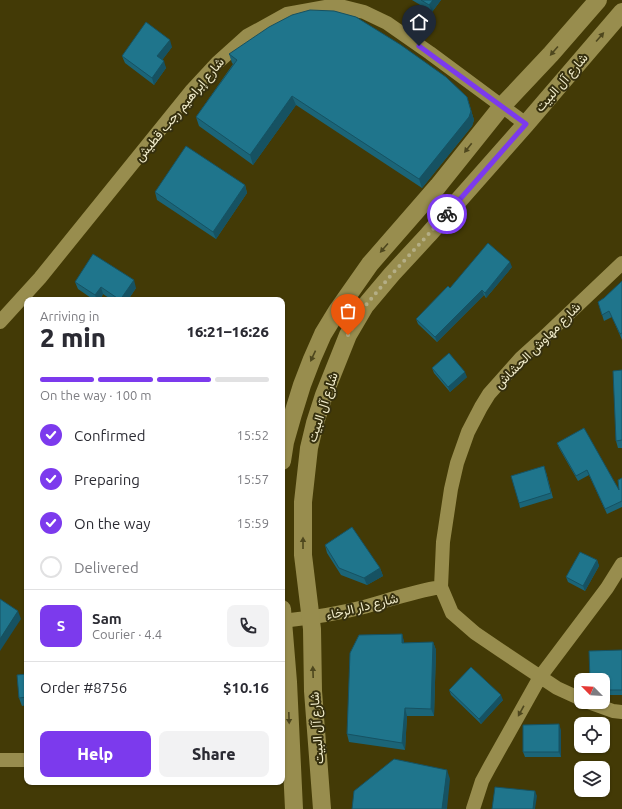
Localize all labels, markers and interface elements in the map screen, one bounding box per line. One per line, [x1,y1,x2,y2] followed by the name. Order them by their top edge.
[402,5,436,46] pin
[408,11,430,33] icon: home
[596,32,605,42] one-way arrow
[549,45,558,56] one-way arrow
[532,50,592,116] street label: شارع آل البيت
[132,54,229,166] street label: شارع إبراهيم رجب قطيش
[464,143,472,154] one-way arrow
[427,194,467,234] courier
[436,203,458,225] icon: bike
[380,242,389,253] one-way arrow
[331,294,365,335] pin
[491,299,585,393] street label: شارع مهاوش الحشاش
[337,300,359,322] icon: bag
[40,309,99,323] text: Arriving in
[40,323,106,352] text: 2 min
[186,323,269,340] text: 16:21–16:26
[310,350,316,361] one-way arrow
[304,370,343,445] street label: شارع آل البيت
[40,388,152,402] text: On the way · 100 m
[40,424,62,446] icon: check
[74,427,146,444] text: Confirmed
[236,428,269,442] text: 15:52
[40,468,62,490] icon: check
[74,471,140,488] text: Preparing
[236,472,269,486] text: 15:57
[40,512,62,534] icon: check
[74,515,150,532] text: On the way
[236,516,269,530] text: 15:59
[300,536,306,549] one-way arrow
[74,559,139,576] text: Delivered
[324,590,400,625] street label: شارع دار الرخاء
[227,605,269,647] button: phone
[92,610,122,627] text: Sam
[57,617,65,634] text: S
[92,627,162,641] text: Courier · 4.4
[310,665,316,678] one-way arrow
[574,673,610,709] north arrow
[574,673,610,797] map controls
[40,679,127,696] text: Order #8756
[223,679,269,696] text: $10.16
[306,691,328,765] street label: شارع آل البيت
[517,705,524,717] one-way arrow
[286,712,293,724] one-way arrow
[574,717,610,753] button: locate
[40,731,151,777] button: Help
[159,731,269,777] button: Share
[574,761,610,797] button: layers

